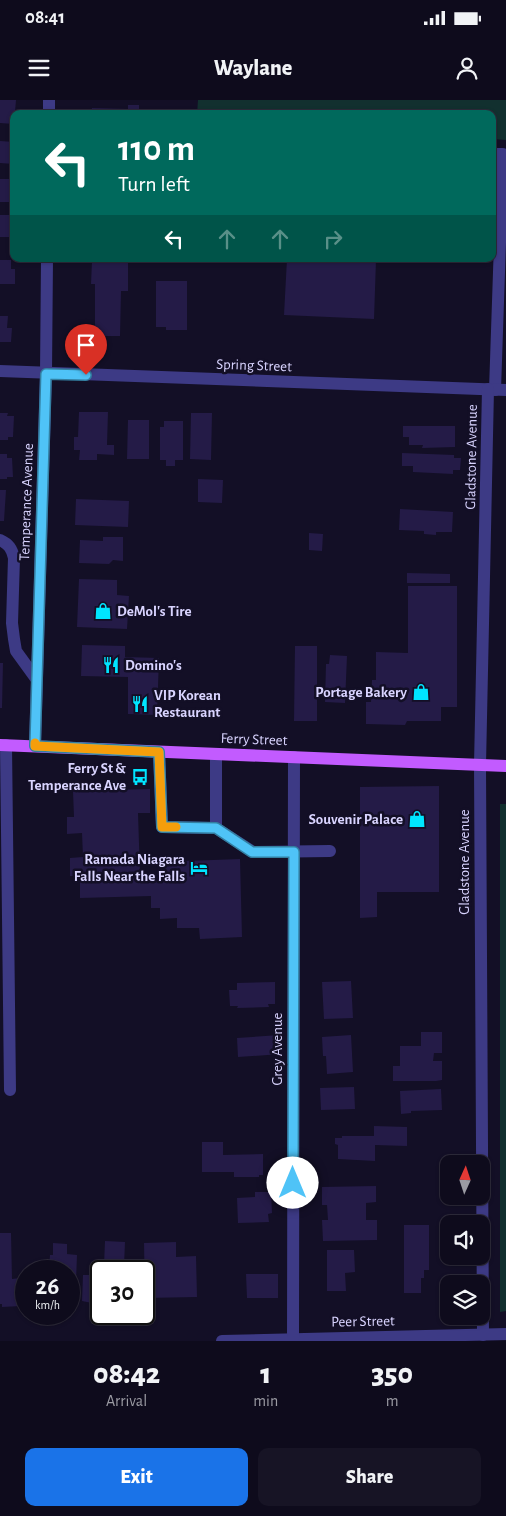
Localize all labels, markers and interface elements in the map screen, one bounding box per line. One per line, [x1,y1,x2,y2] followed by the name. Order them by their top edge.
[25,8,65,27] text: 08:41
[25,54,53,82] icon: menu
[453,54,481,82] icon: person
[214,57,292,79] text: Waylane
[35,130,100,195] icon: left
[118,132,195,167] text: 110 m
[118,173,190,195] text: Turn left
[160,225,188,253] icon: left
[213,225,241,253] icon: ahead
[266,225,294,253] icon: ahead
[319,225,347,253] icon: right
[65,324,107,375] pin
[72,331,100,359] icon: arrive
[216,357,292,374] street label: Spring Street
[463,404,480,510] street label: Gladstone Avenue
[17,443,36,561] street label: Temperance Avenue
[93,601,113,621] shop icon: DeMol's Tire
[117,604,192,619] place label: DeMol's Tire
[101,655,121,675] restaurant icon: Domino's
[125,658,182,673] place label: Domino's
[411,682,431,702] shop icon: Portage Bakery
[315,685,407,700] place label: Portage Bakery
[154,688,221,720] place label: VIP Korean Restaurant
[130,694,150,714] restaurant icon: VIP Korean Restaurant
[220,731,288,748] street label: Ferry Street
[28,761,126,793] place label: Ferry St & Temperance Ave
[130,767,150,787] bus stop icon: Ferry St & Temperance Ave
[407,809,427,829] shop icon: Souvenir Palace
[457,809,472,915] street label: Gladstone Avenue
[309,812,403,827] place label: Souvenir Palace
[74,852,185,884] place label: Ramada Niagara Falls Near the Falls
[189,858,209,878] hotel icon: Ramada Niagara Falls Near the Falls
[270,1012,285,1086] street label: Grey Avenue
[440,1155,490,1205] north arrow
[440,1155,490,1325] map controls
[266,1156,318,1208] position arrow
[440,1215,490,1265] button: sound
[90,1260,155,1325] speed limit sign: 30
[36,1274,59,1299] text: 26
[440,1275,490,1325] button: layers
[35,1299,60,1311] text: km/h
[331,1313,395,1330] street label: Peer Street
[93,1359,160,1389] text: 08:42
[260,1359,271,1389] text: 1
[371,1359,413,1389] text: 350
[106,1393,147,1409] text: Arrival
[253,1393,278,1409] text: min
[386,1393,398,1409] text: m
[25,1448,248,1506] button: Exit
[258,1448,481,1506] button: Share

